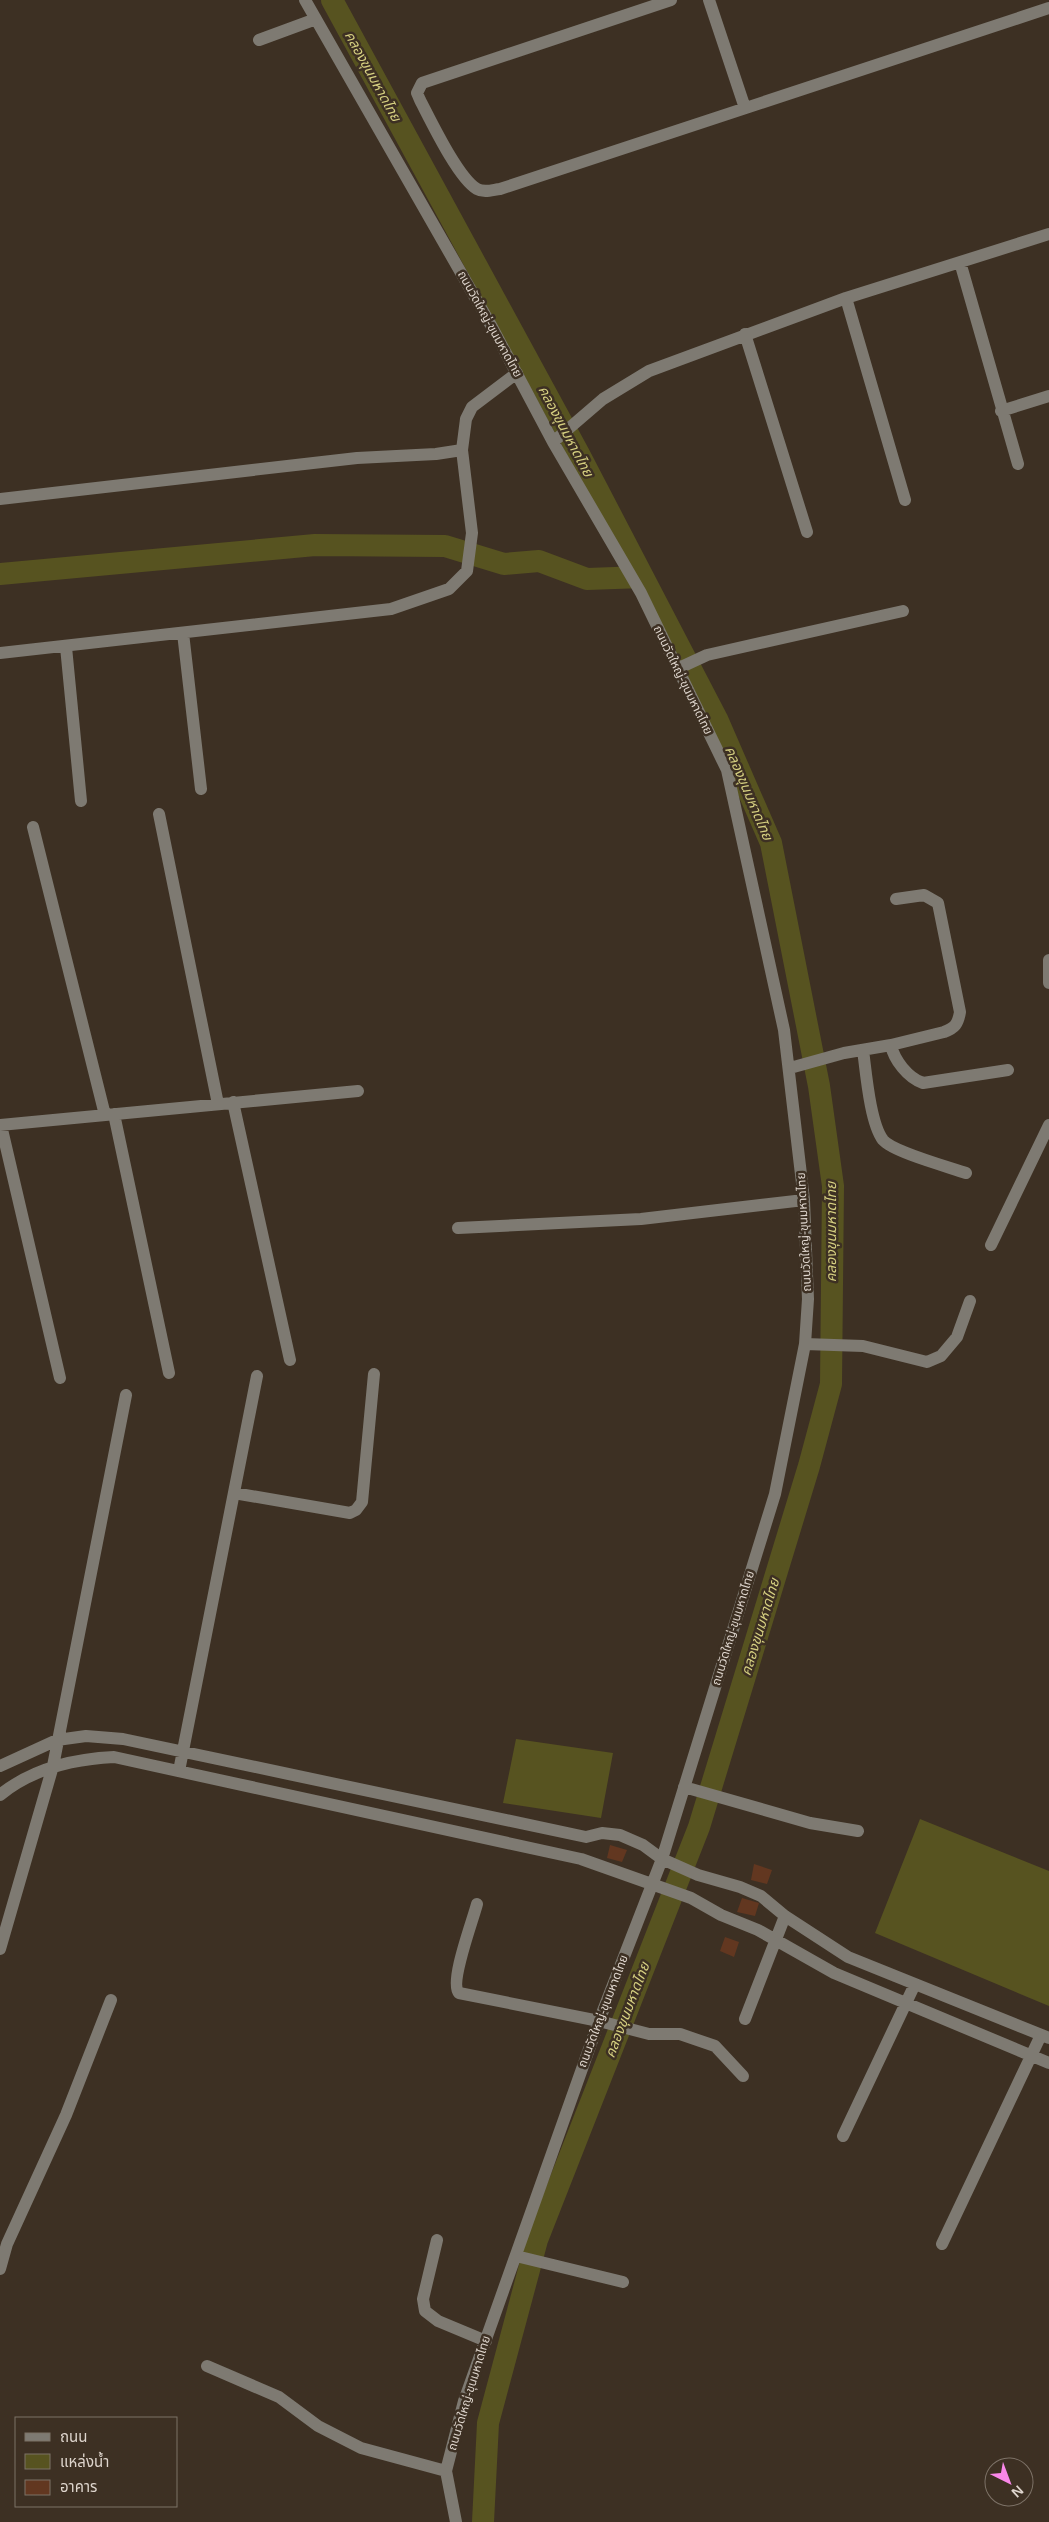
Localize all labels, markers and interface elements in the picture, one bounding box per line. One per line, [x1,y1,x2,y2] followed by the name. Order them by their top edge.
[341,28,405,126] water label: คลองขุนมหาดไทย
[455,268,525,380] street label: ถนนวัดใหญ่-ขุนมหาดไทย
[534,383,597,481] water label: คลองขุนมหาดไทย
[651,623,715,737] street label: ถนนวัดใหญ่-ขุนมหาดไทย
[721,744,777,844] water label: คลองขุนมหาดไทย
[794,1172,814,1292] street label: ถนนวัดใหญ่-ขุนมหาดไทย
[823,1180,840,1282] water label: คลองขุนมหาดไทย
[709,1569,757,1687] street label: ถนนวัดใหญ่-ขุนมหาดไทย
[738,1575,784,1678] water label: คลองขุนมหาดไทย
[575,1953,631,2069] street label: ถนนวัดใหญ่-ขุนมหาดไทย
[602,1959,654,2060] water label: คลองขุนมหาดไทย
[445,2334,493,2452] street label: ถนนวัดใหญ่-ขุนมหาดไทย
[15,2417,178,2507] legend
[60,2428,87,2445] text: ถนน
[60,2451,109,2470] text: แหล่งน้ำ
[984,2457,1034,2507] north arrow
[60,2478,97,2495] text: อาคาร
[1009,2482,1027,2501] text: N

